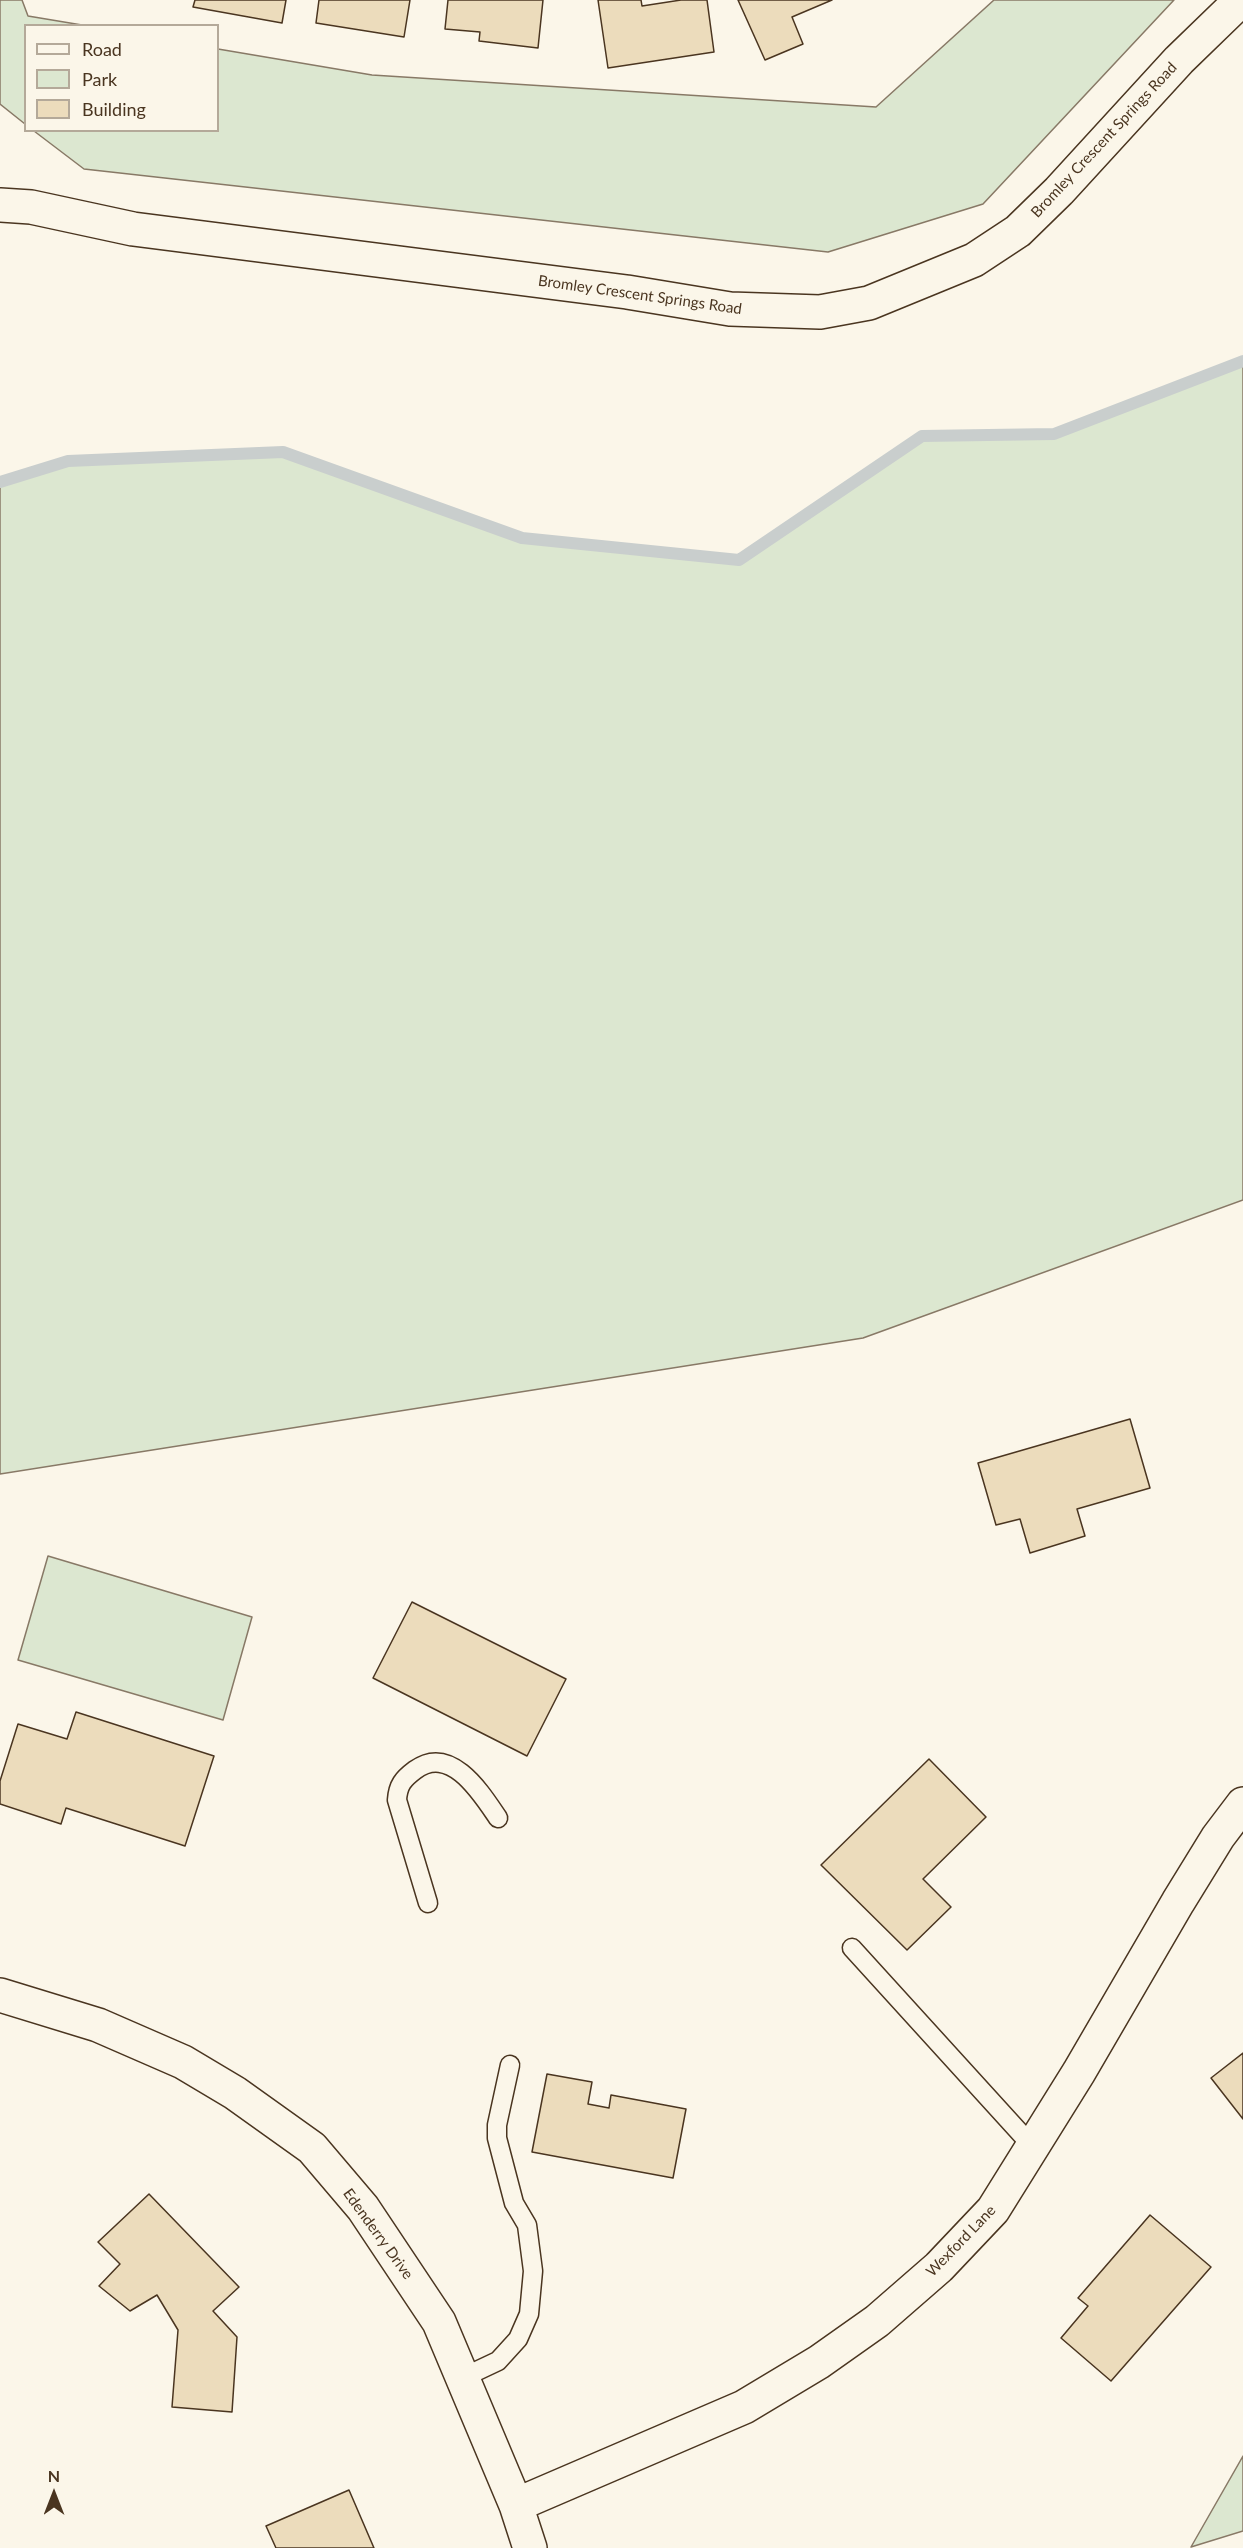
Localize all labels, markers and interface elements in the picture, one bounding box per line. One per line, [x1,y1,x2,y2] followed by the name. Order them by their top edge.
[24,24,219,132] legend
[82,38,122,60] text: Road
[1027,59,1181,221] street label: Bromley Crescent Springs Road
[82,68,117,90] text: Park
[82,98,146,120] text: Building
[537,272,743,318] street label: Bromley Crescent Springs Road
[339,2185,417,2283] street label: Edenderry Drive
[922,2202,1000,2280] street label: Wexford Lane
[24,2464,84,2524] north arrow
[48,2466,60,2485] text: N

